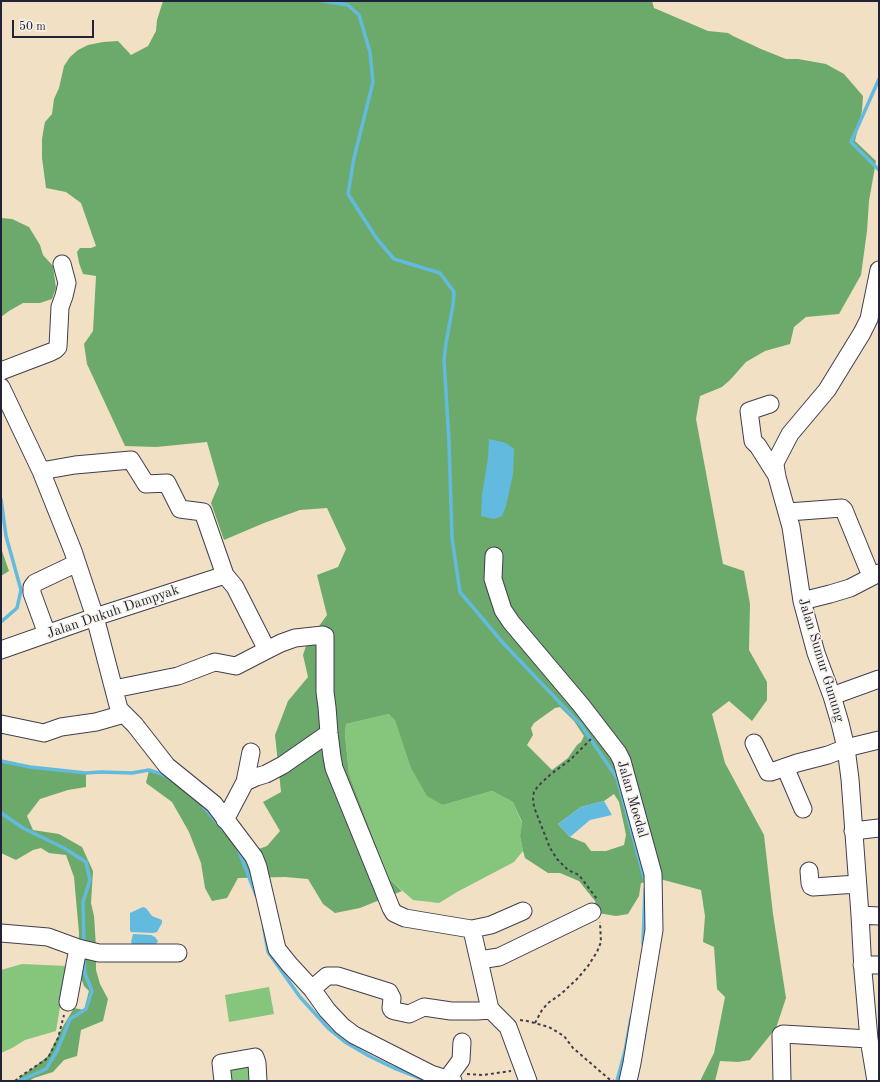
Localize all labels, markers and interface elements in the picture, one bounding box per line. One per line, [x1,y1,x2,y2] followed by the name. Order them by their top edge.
[14,12,96,38] scale bar
[19,21,46,33] text: 50 m
[45,581,181,643] street label: Jalan Dukuh Dampyak
[794,596,848,724] street label: Jalan Sumur Gunung
[613,758,651,840] street label: Jalan Moedal

